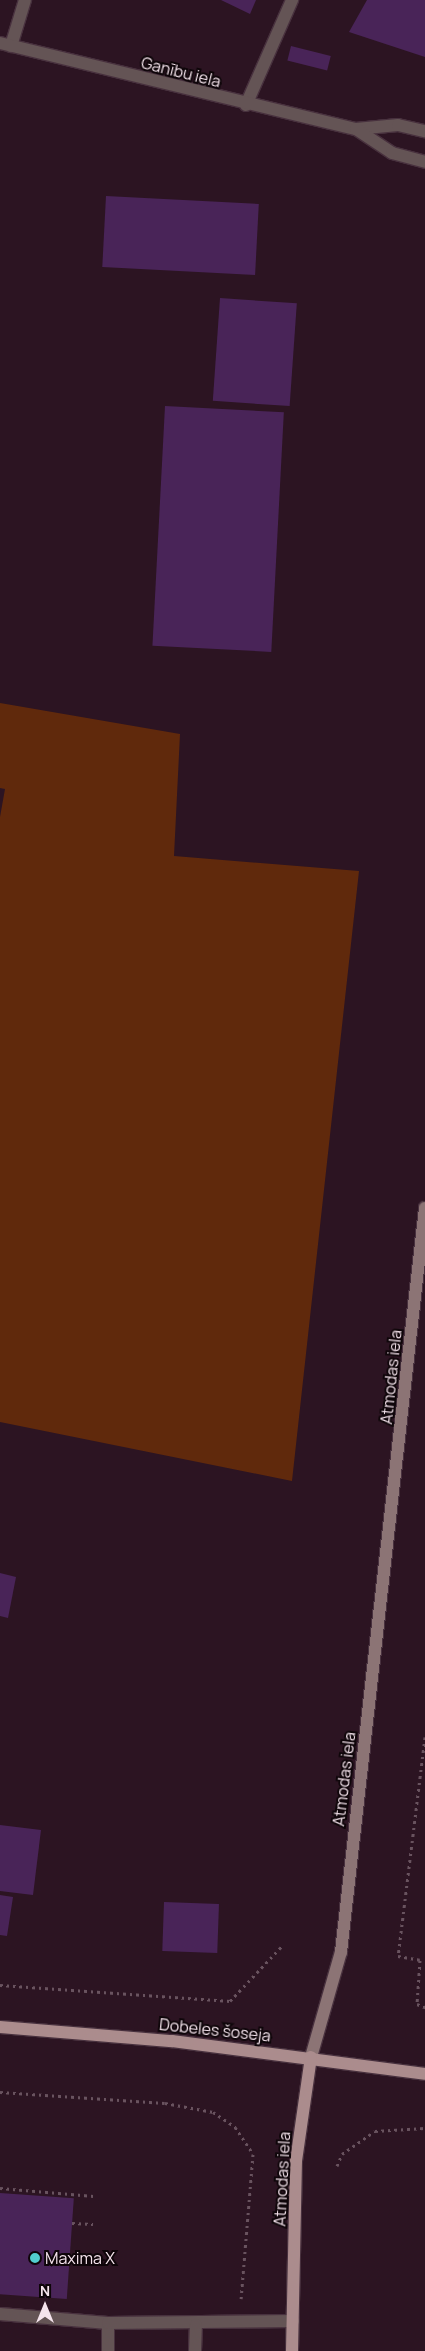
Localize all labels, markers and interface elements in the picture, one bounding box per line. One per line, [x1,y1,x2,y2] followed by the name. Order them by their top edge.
[139,53,223,91] street label: Ganību iela
[376,1329,406,1425] street label: Atmodas iela
[329,1731,359,1827] street label: Atmodas iela
[158,2015,272,2045] street label: Dobeles šoseja
[270,2131,294,2227] street label: Atmodas iela
[45,2248,115,2268] place label: Maxima X
[29,2252,41,2264] marker: Maxima X
[20,2281,70,2331] north arrow
[40,2281,50,2300] text: N

